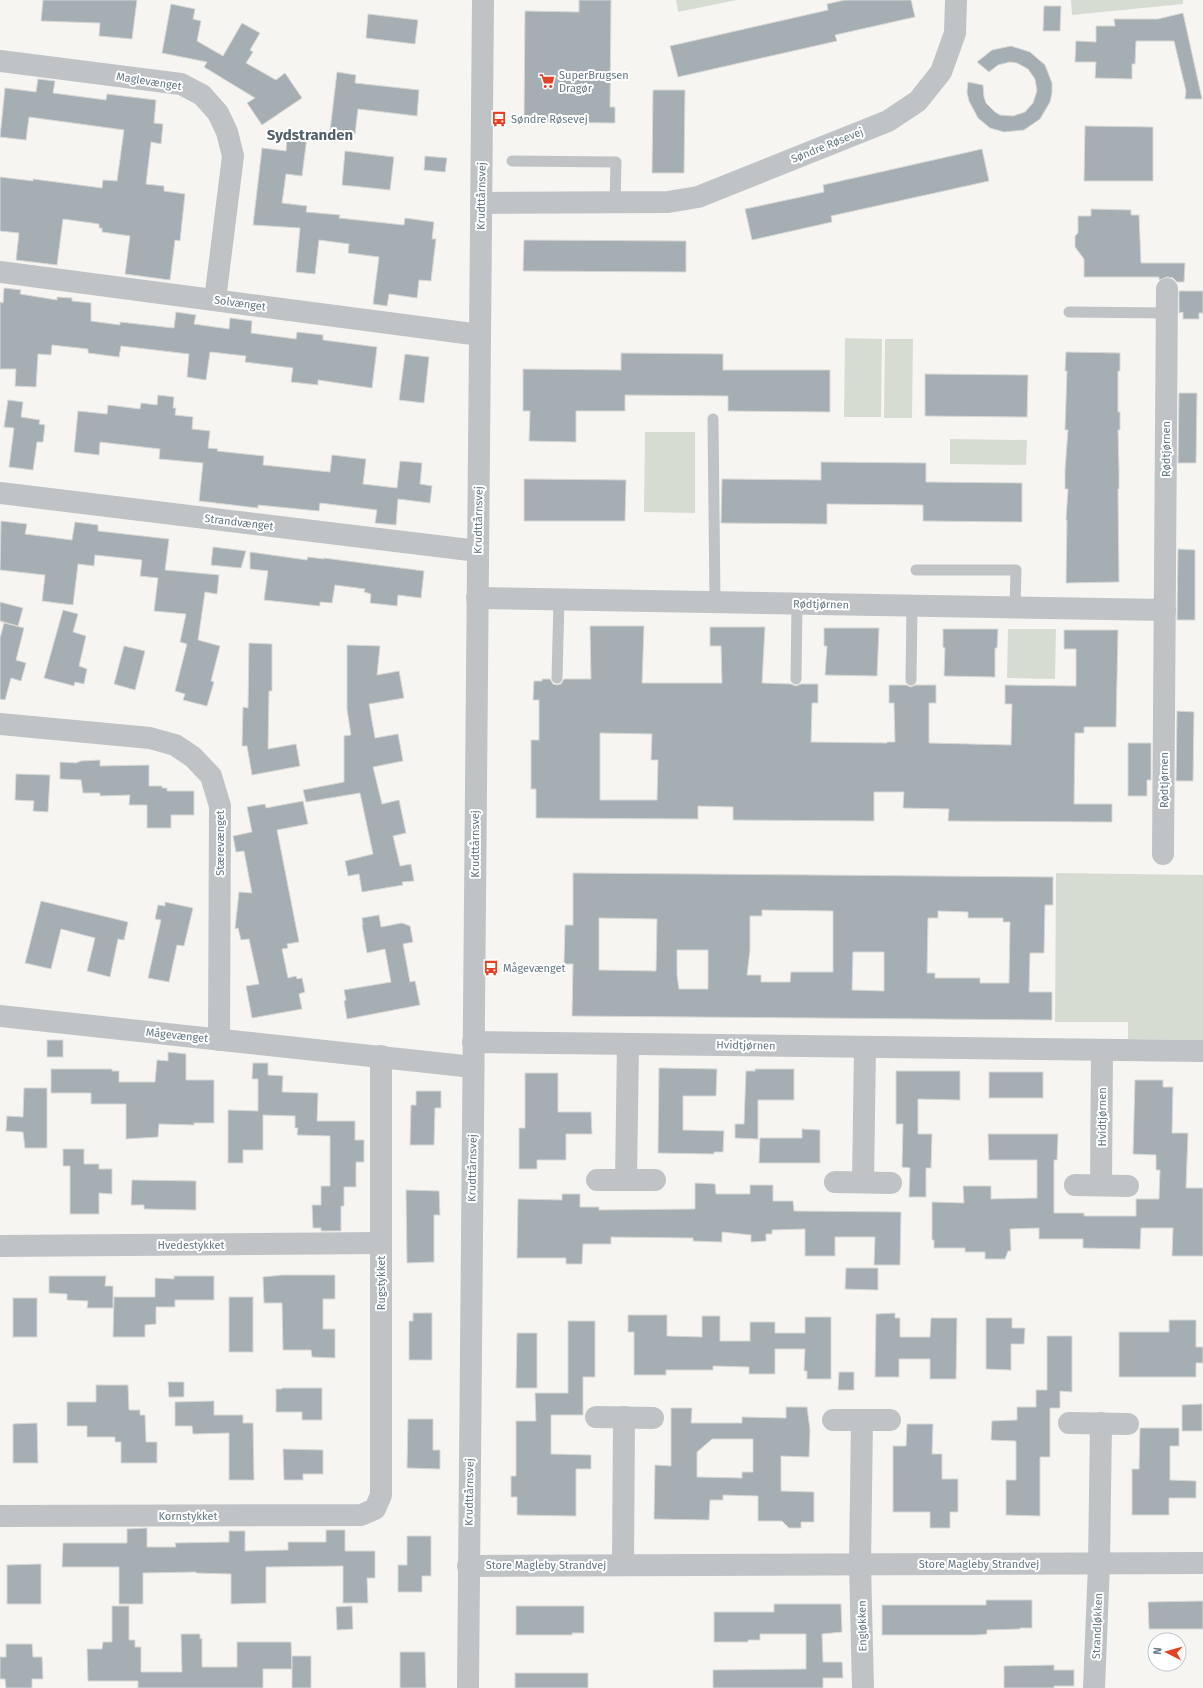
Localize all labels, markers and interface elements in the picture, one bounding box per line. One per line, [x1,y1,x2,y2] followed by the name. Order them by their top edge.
[559,69,629,95] place label: SuperBrugsen Dragør
[115,70,182,93] street label: Maglevænget
[538,72,556,90] supermarket icon: SuperBrugsen Dragør
[490,110,508,128] bus stop icon: Søndre Røsevej
[511,113,588,126] place label: Søndre Røsevej
[789,125,865,166] street label: Søndre Røsevej
[267,126,353,144] district label: Sydstranden
[474,162,489,230] street label: Krudttårnsvej
[213,293,267,314] street label: Solvænget
[1160,421,1173,477] street label: Rødtjørnen
[471,486,486,554] street label: Krudttårnsvej
[204,512,274,533] street label: Strandvænget
[793,598,849,611] street label: Rødtjørnen
[1158,752,1171,808] street label: Rødtjørnen
[214,810,227,876] street label: Stærevænget
[469,810,482,878] street label: Krudttårnsvej
[482,959,500,977] bus stop icon: Mågevænget
[503,962,565,975] place label: Mågevænget
[145,1026,209,1045] street label: Mågevænget
[716,1038,776,1053] street label: Hvidtjørnen
[1096,1087,1109,1147] street label: Hvidtjørnen
[465,1134,480,1202] street label: Krudttårnsvej
[157,1239,225,1252] street label: Hvedestykket
[375,1256,388,1310] street label: Rugstykket
[462,1458,477,1526] street label: Krudttårnsvej
[158,1510,218,1523] street label: Kornstykket
[919,1558,1039,1571] street label: Store Magleby Strandvej
[486,1559,606,1572] street label: Store Magleby Strandvej
[1090,1593,1105,1659] street label: Strandløkken
[856,1600,869,1652] street label: Engløkken
[1147,1632,1187,1672] north arrow
[1151,1647,1164,1655] text: N

